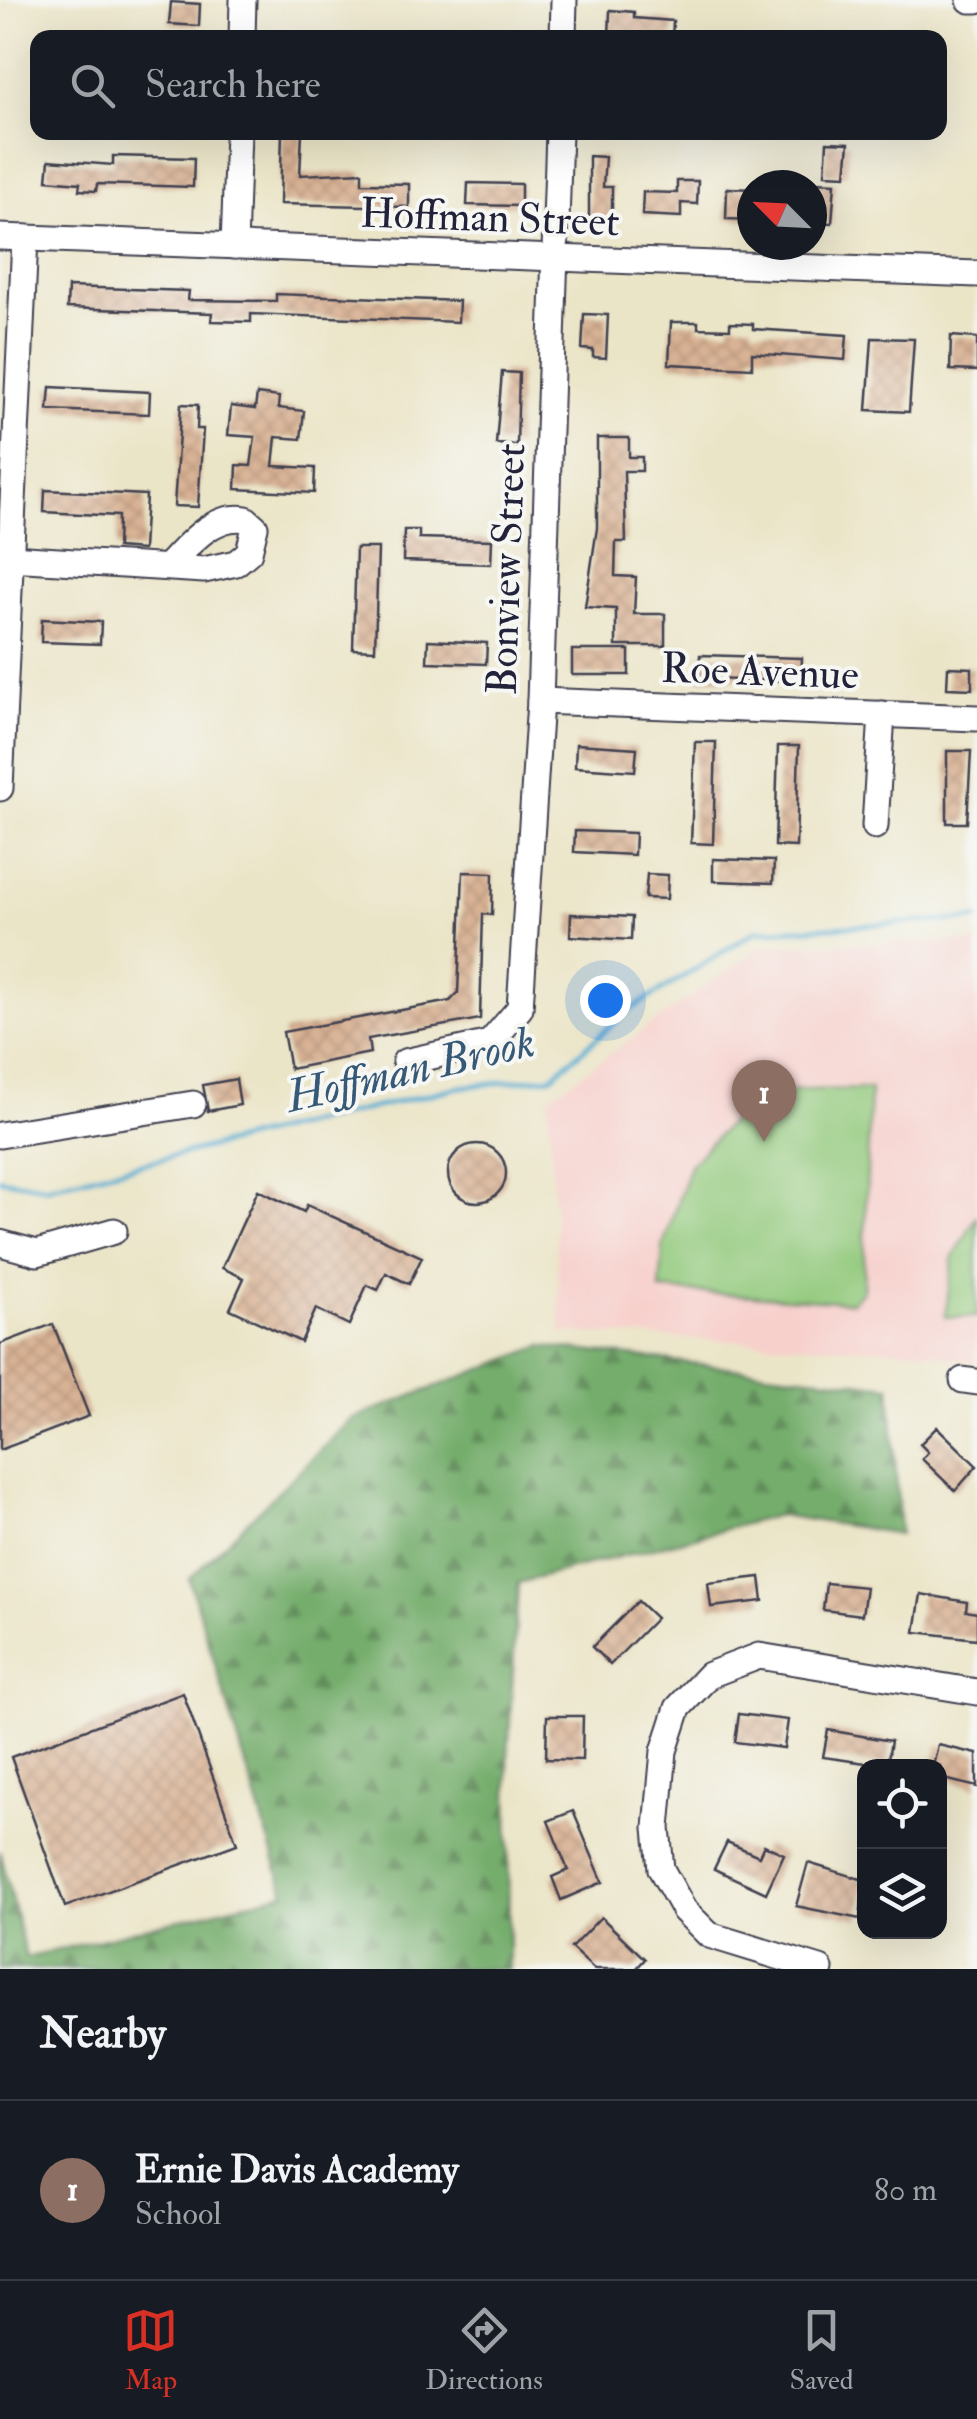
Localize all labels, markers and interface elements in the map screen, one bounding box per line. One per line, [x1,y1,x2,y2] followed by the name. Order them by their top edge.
[30,30,947,140] search box
[65,58,120,113] icon: search
[145,61,321,109] text: Search here
[737,170,827,260] north arrow
[359,187,621,249] street label: Hoffman Street
[477,443,537,696] street label: Bonview Street
[660,643,860,701] street label: Roe Avenue
[580,975,631,1026] your location
[279,1014,540,1126] water label: Hoffman Brook
[732,1060,796,1142] pin: 1
[857,1759,947,1939] map controls
[857,1759,947,1849] button: locate
[857,1849,947,1939] button: layers
[40,2008,166,2060] text: Nearby
[135,2146,459,2194] text: Ernie Davis Academy
[67,2170,78,2210] text: 1
[874,2170,937,2210] text: 80 m
[135,2194,221,2234] text: School
[123,2303,178,2398] tab: Map
[425,2303,543,2398] tab: Directions
[790,2303,854,2398] tab: Saved

